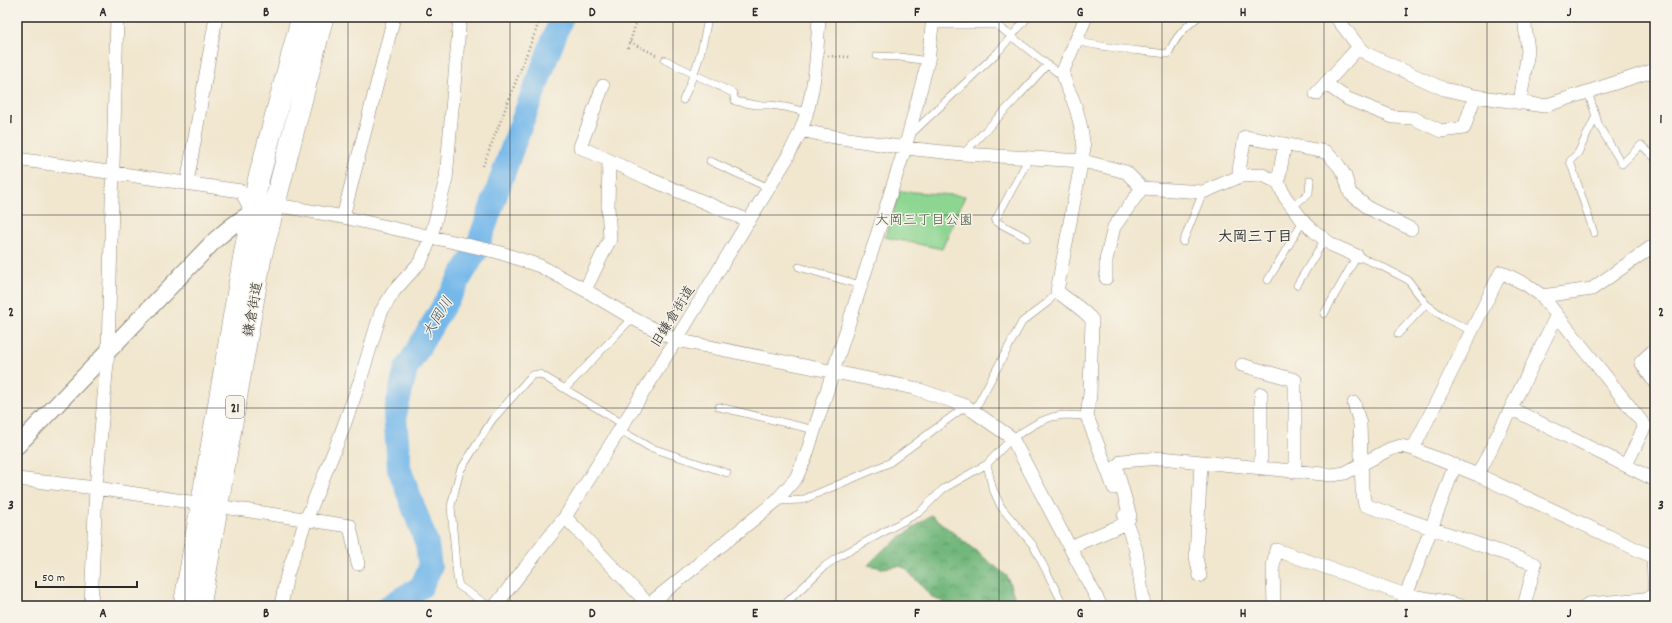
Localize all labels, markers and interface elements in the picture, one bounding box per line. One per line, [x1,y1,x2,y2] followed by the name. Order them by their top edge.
[99,4,107,23] text: A
[263,4,269,23] text: B
[426,4,433,23] text: C
[589,4,596,23] text: D
[752,4,759,23] text: E
[914,4,920,23] text: F
[1077,4,1084,23] text: G
[1240,4,1247,23] text: H
[1404,4,1409,23] text: I
[1567,4,1572,23] text: J
[10,111,13,130] text: 1
[1660,111,1663,130] text: 1
[875,211,973,231] park label: 大岡三丁目公園
[1217,227,1293,249] district label: 大岡三丁目
[239,280,269,339] street label: 鎌倉街道
[647,282,701,352] street label: 旧鎌倉街道
[418,293,460,343] water label: 大岡川
[8,304,14,323] text: 2
[1658,304,1664,323] text: 2
[226,396,244,418] road number: 21
[8,497,14,516] text: 3
[1658,497,1664,516] text: 3
[36,563,137,589] scale bar
[42,570,65,587] text: 50 m
[99,605,107,623] text: A
[263,605,269,623] text: B
[426,605,433,623] text: C
[589,605,596,623] text: D
[752,605,759,623] text: E
[914,605,920,623] text: F
[1077,605,1084,623] text: G
[1240,605,1247,623] text: H
[1404,605,1409,623] text: I
[1567,605,1572,623] text: J

